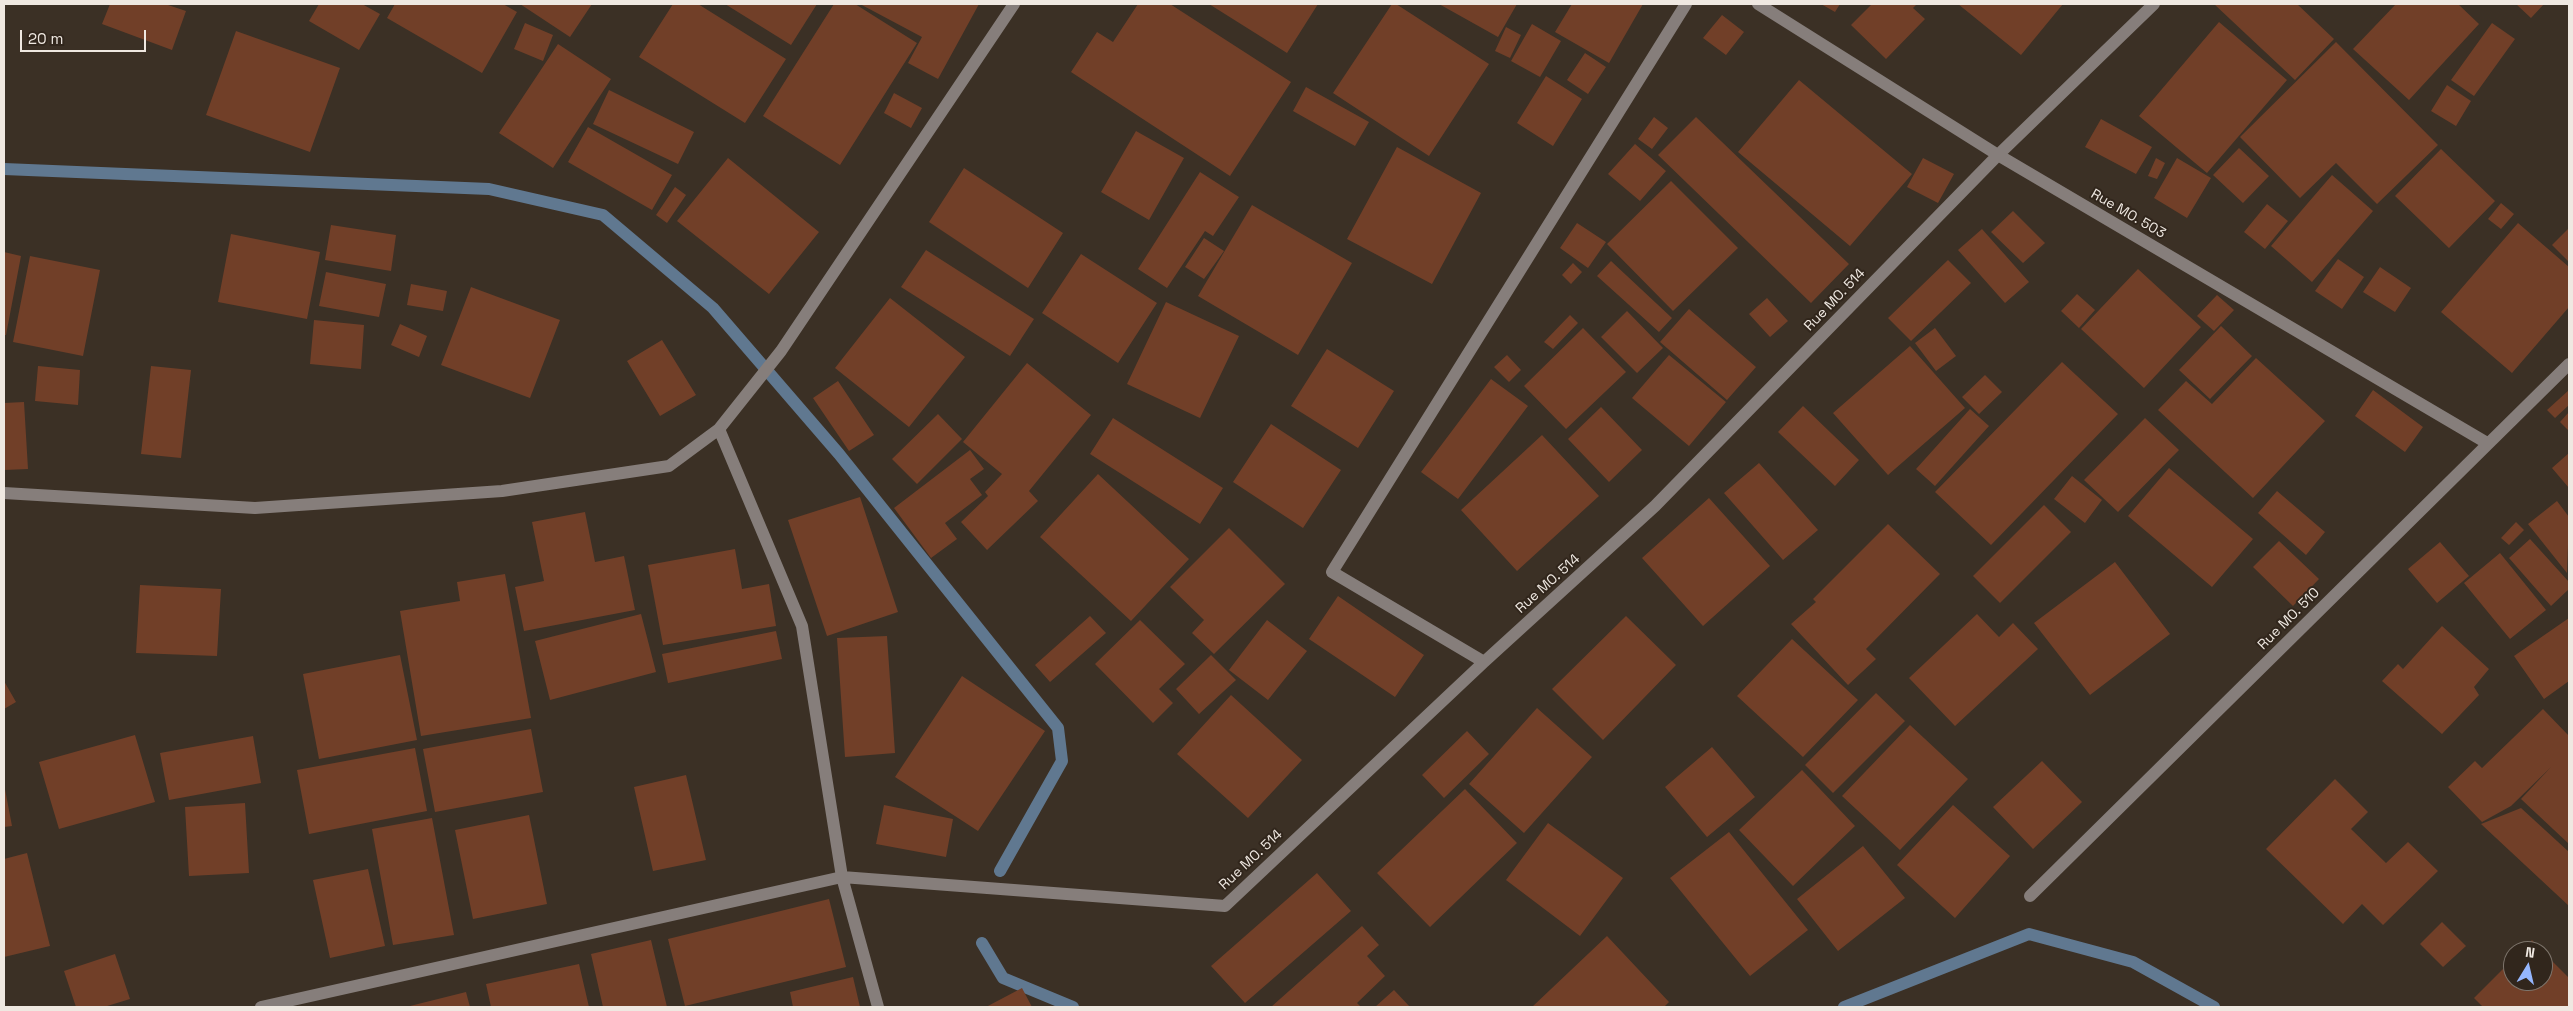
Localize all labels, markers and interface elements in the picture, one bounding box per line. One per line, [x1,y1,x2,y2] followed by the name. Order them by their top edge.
[22,20,149,52] scale bar
[28,29,63,48] text: 20 m
[2088,186,2168,242] street label: Rue MO. 503
[1801,265,1869,335] street label: Rue MO. 514
[1513,551,1583,617] street label: Rue MO. 514
[2255,585,2323,653] street label: Rue MO. 510
[1216,826,1286,894] street label: Rue MO. 514
[2503,941,2553,991] north arrow
[2524,943,2536,962] text: N

